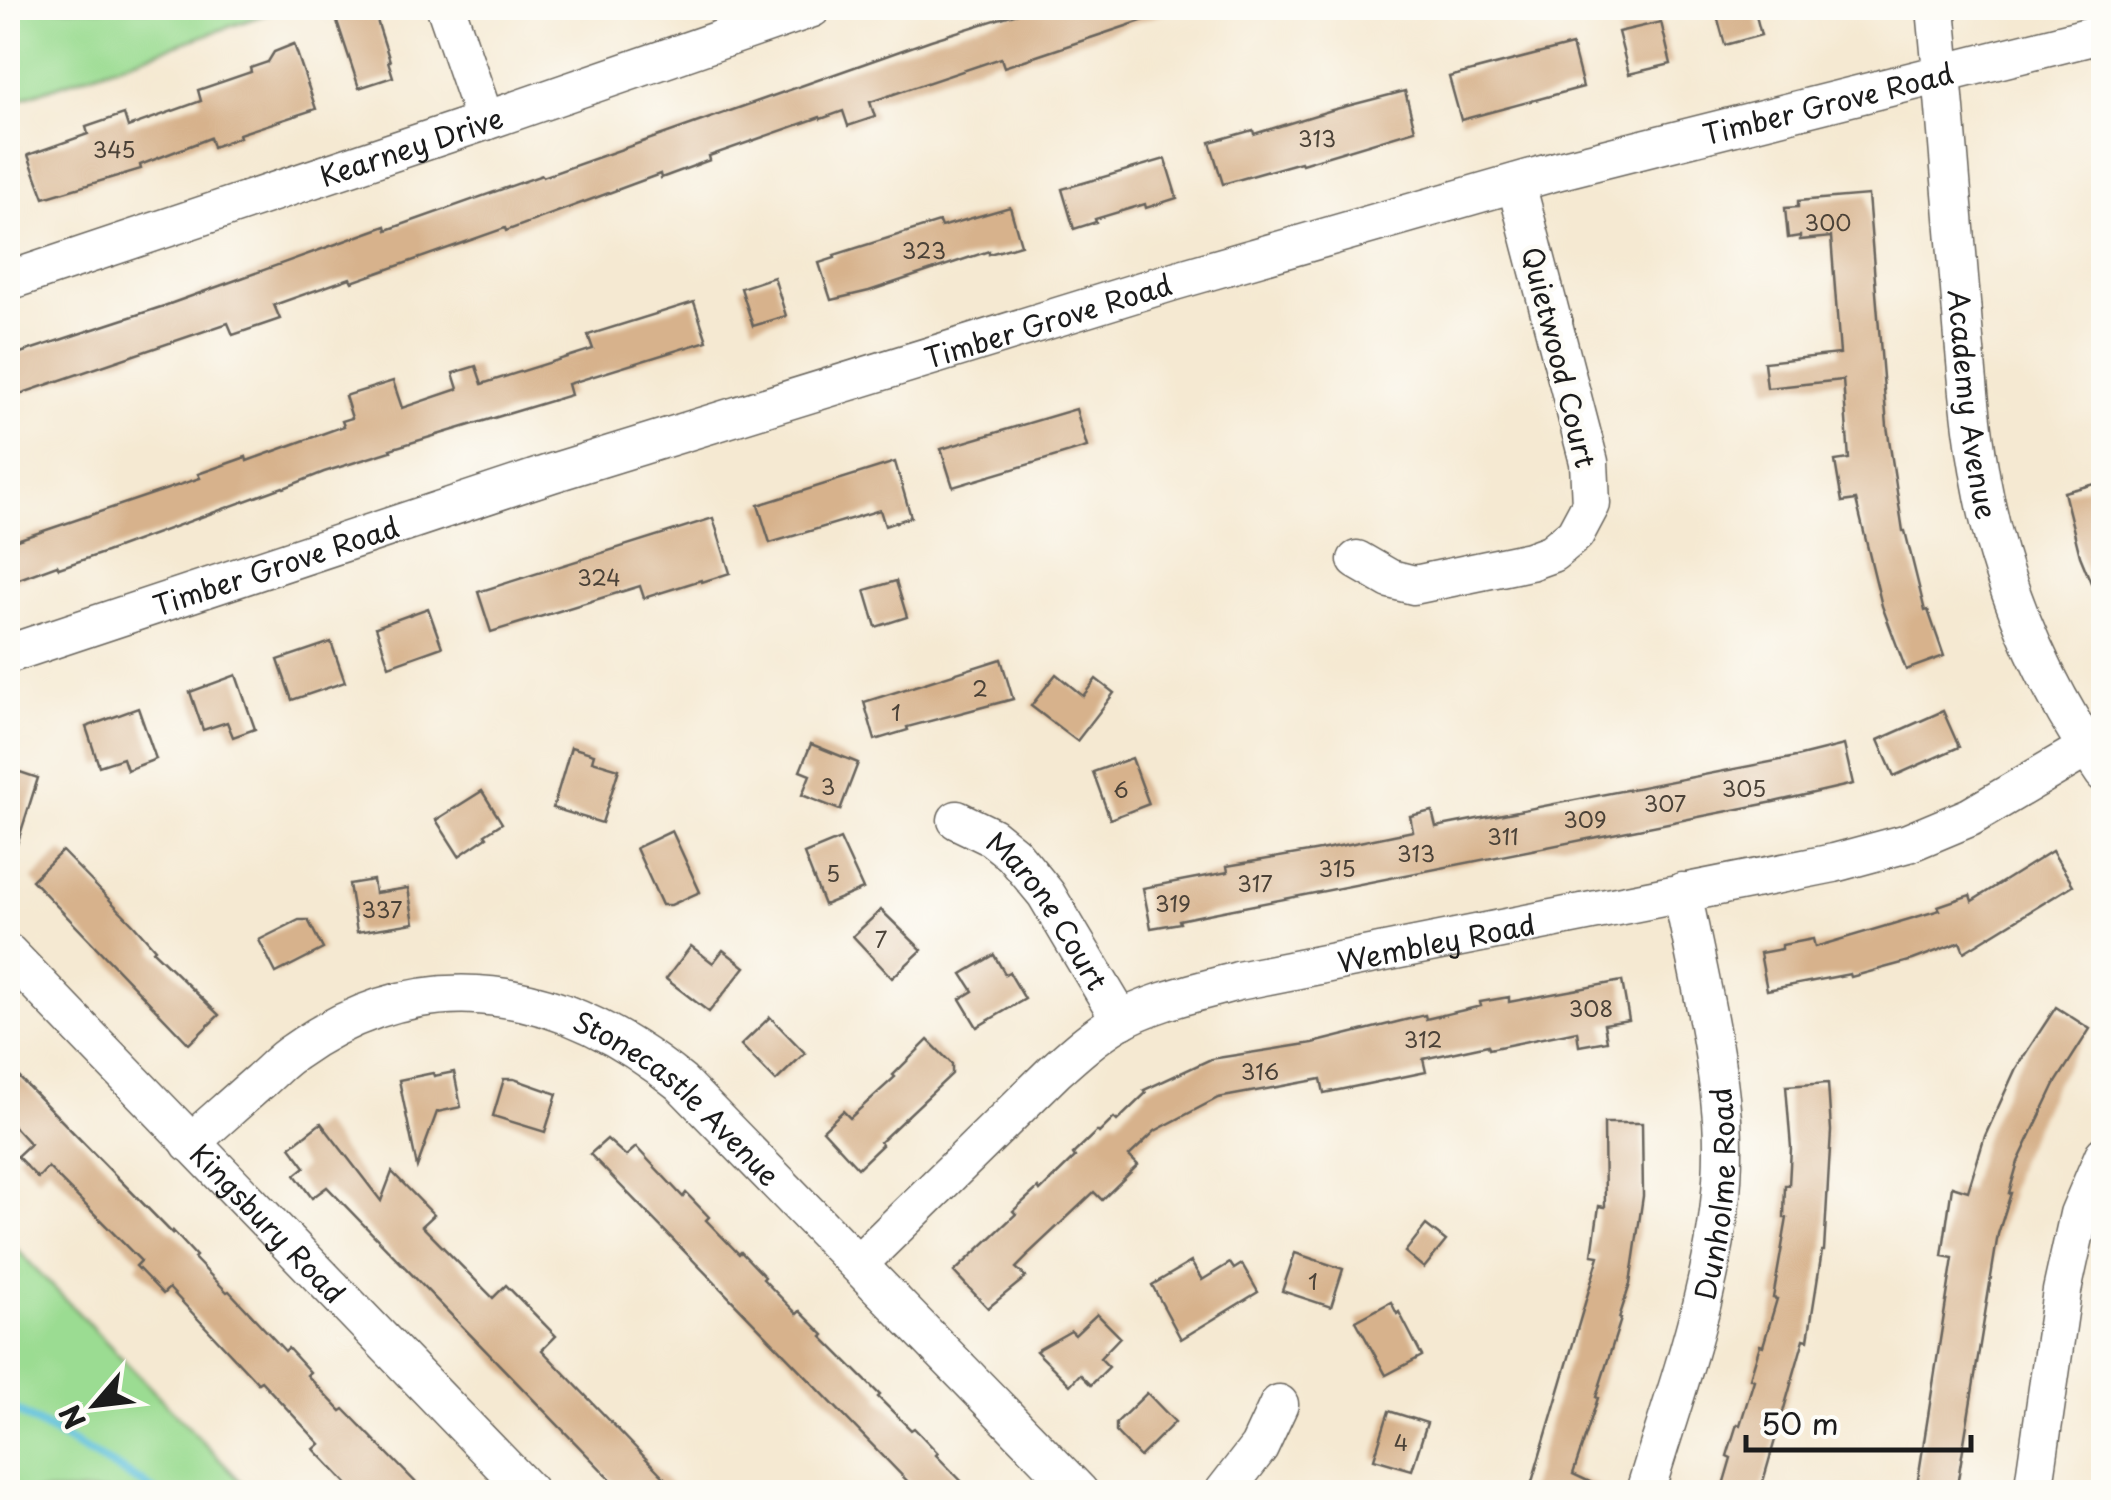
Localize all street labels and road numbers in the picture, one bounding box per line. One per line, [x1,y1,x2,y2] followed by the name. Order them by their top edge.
[1698,50,1958,155] street label: Timber Grove Road
[314,95,508,197] street label: Kearney Drive
[1512,242,1608,472] street label: Quietwood Court
[919,262,1177,378] street label: Timber Grove Road
[1939,288,2010,523] street label: Academy Avenue
[147,504,404,626] street label: Timber Grove Road
[978,820,1120,998] street label: Marone Court
[1334,901,1539,982] street label: Wembley Road
[567,999,791,1195] street label: Stonecastle Avenue
[1682,1085,1745,1304] street label: Dunholme Road
[181,1133,356,1312] street label: Kingsbury Road

